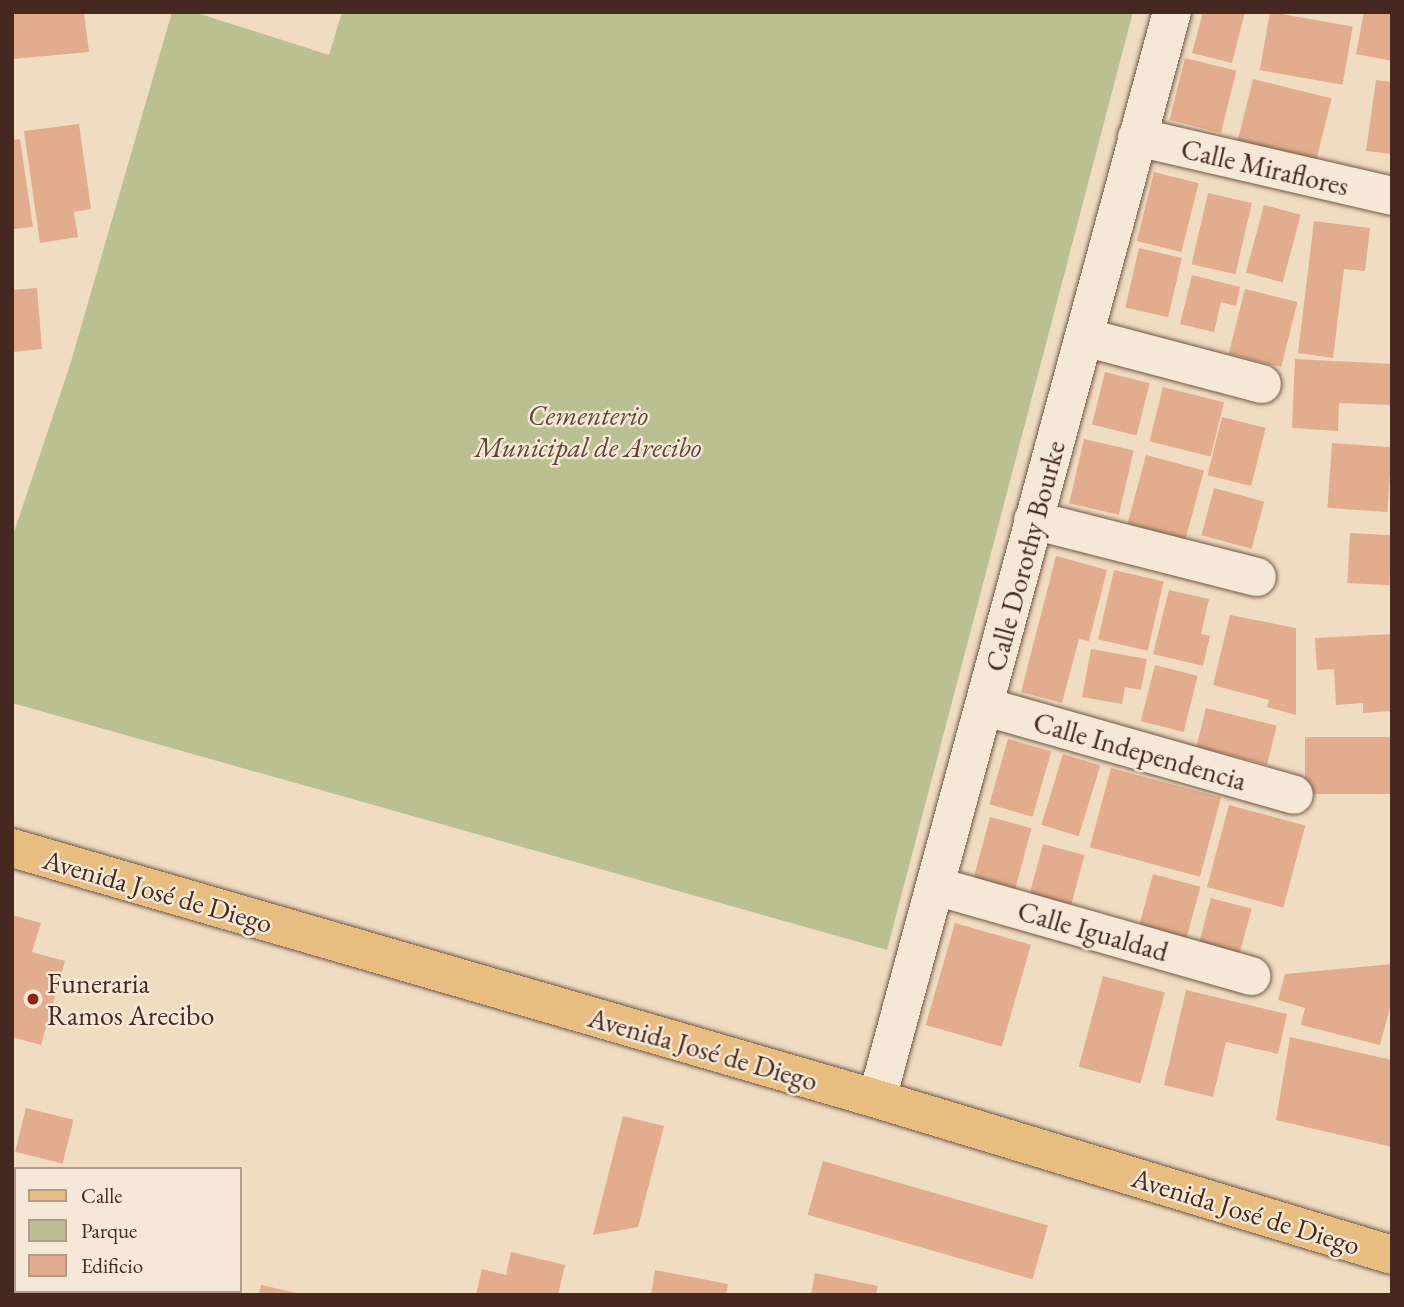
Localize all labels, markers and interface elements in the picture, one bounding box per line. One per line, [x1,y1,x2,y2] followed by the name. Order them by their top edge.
[1178,131,1352,203] street label: Calle Miraflores
[475,398,701,464] park label: Cementerio Municipal de Arecibo
[978,437,1072,675] street label: Calle Dorothy Bourke
[1030,705,1250,797] street label: Calle Independencia
[39,842,277,940] street label: Avenida José de Diego
[1014,894,1172,968] street label: Calle Igualdad
[47,966,214,1032] place label: Funeraria Ramos Arecibo
[25,991,41,1007] marker: Funeraria Ramos Arecibo
[584,1000,822,1098] street label: Avenida José de Diego
[1128,1160,1364,1262] street label: Avenida José de Diego
[14,1167,242,1293] legend
[81,1182,123,1209] text: Calle
[81,1217,137,1244] text: Parque
[81,1252,143,1279] text: Edificio

